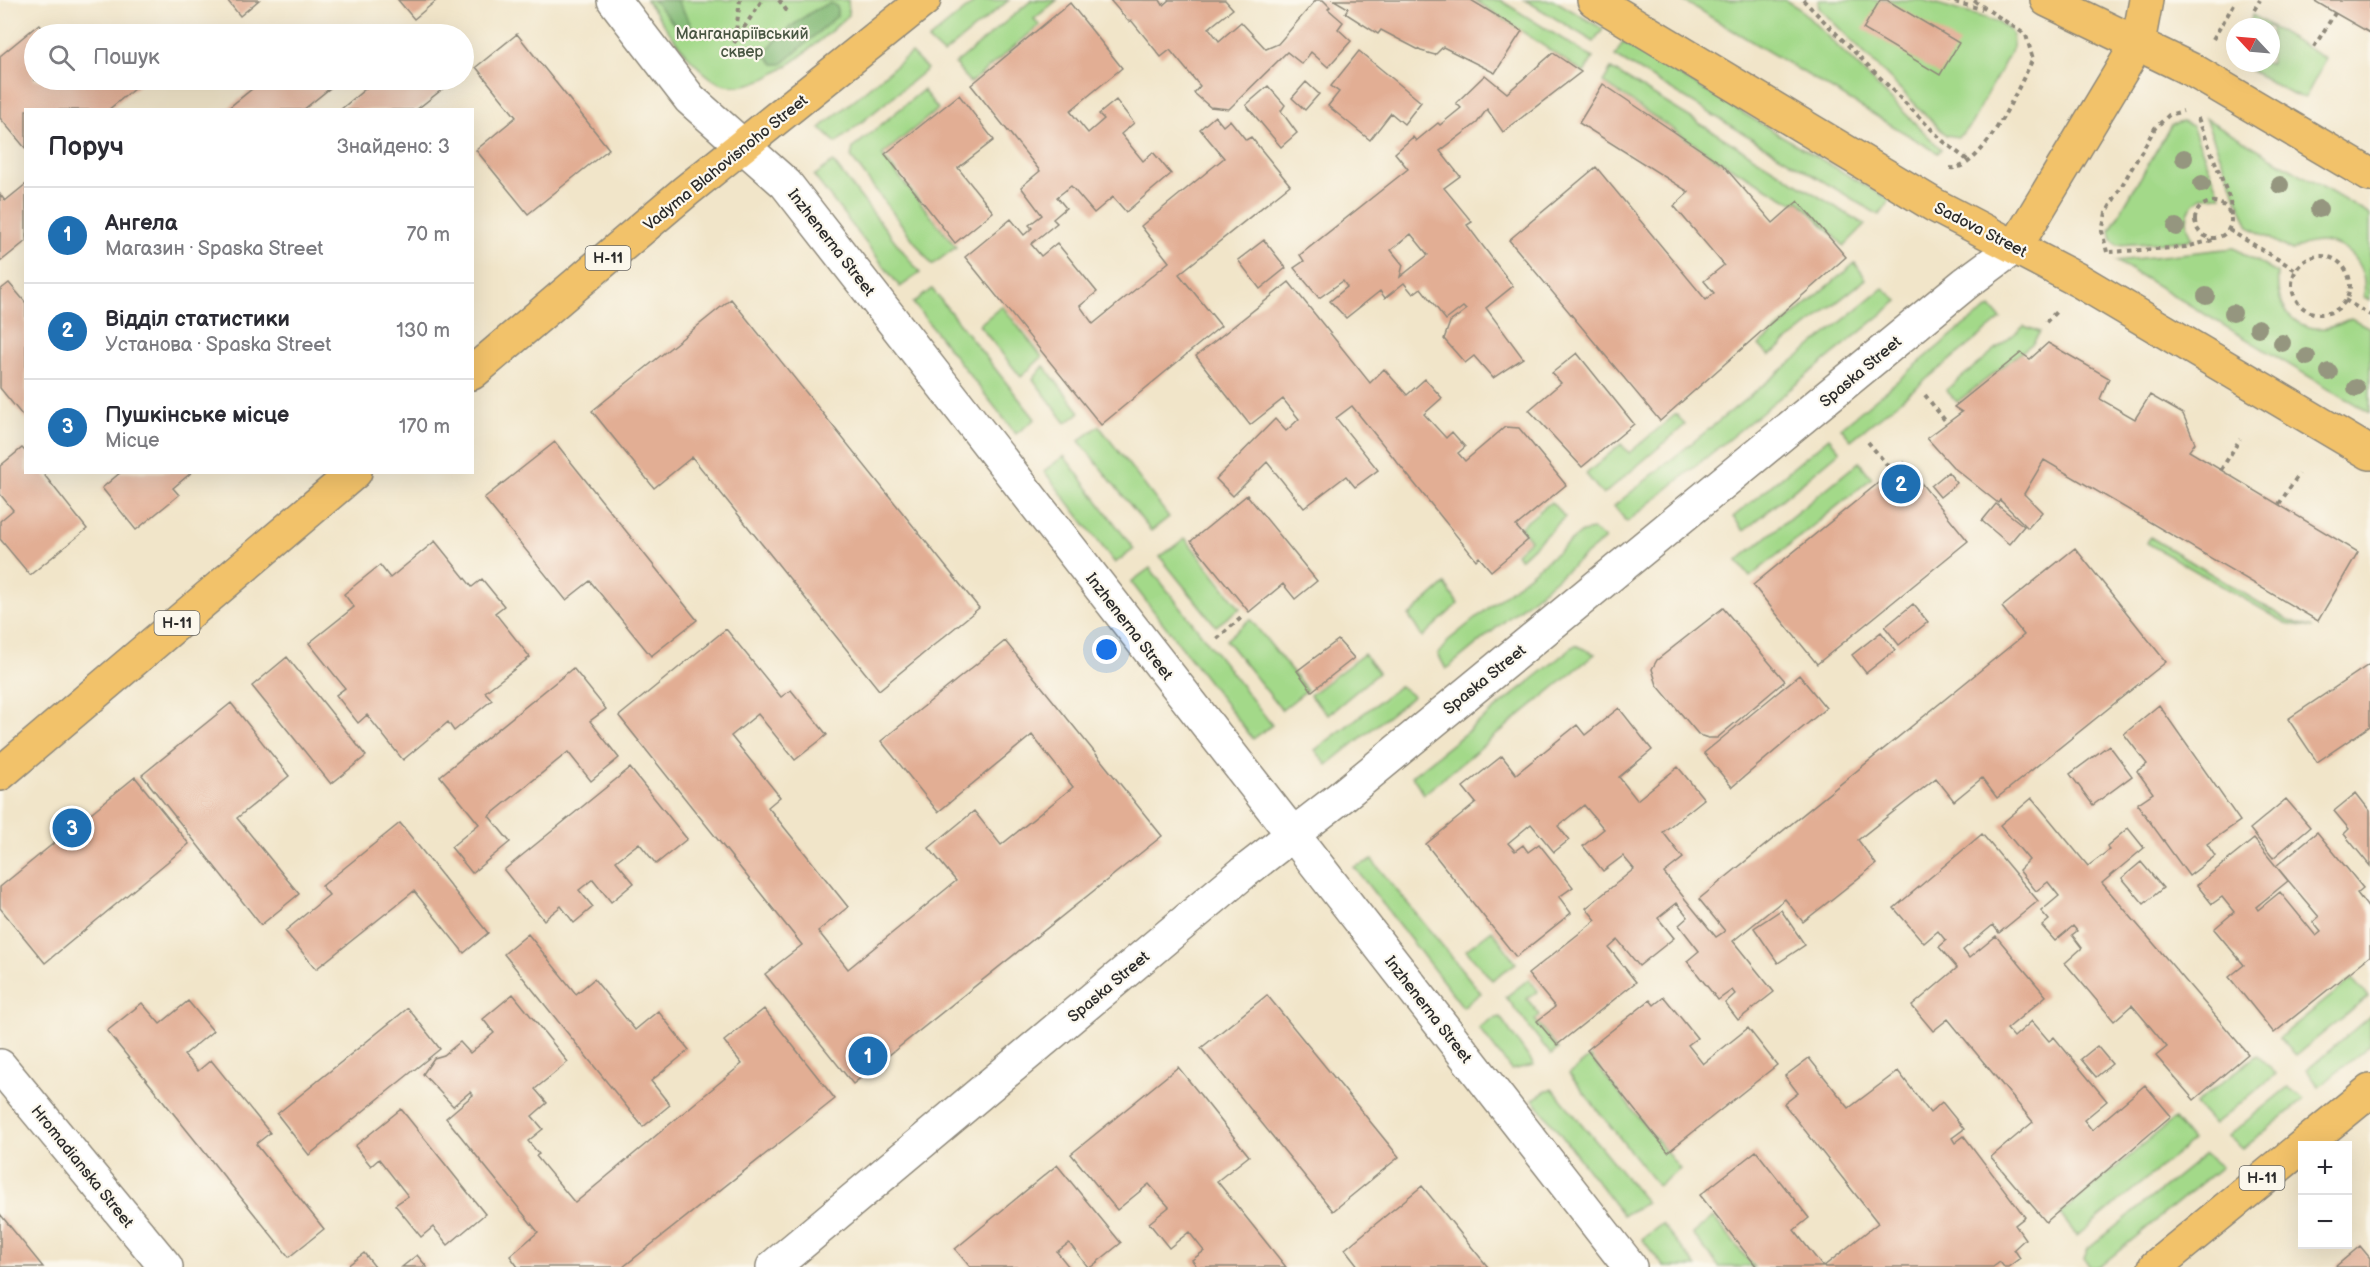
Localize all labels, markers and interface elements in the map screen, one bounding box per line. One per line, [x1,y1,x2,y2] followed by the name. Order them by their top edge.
[2226,18,2280,72] north arrow
[24,24,474,90] search box
[675,25,809,62] park label: Манганаріївський сквер
[45,41,78,74] icon: search
[93,44,160,71] text: Пошук
[640,91,812,235] street label: Vadyma Blahovisnoho Street
[48,132,124,163] text: Поруч
[337,135,450,159] text: Знайдено: 3
[783,186,878,300] street label: Inzhenerna Street
[1931,199,2030,262] street label: Sadova Street
[105,210,177,237] text: Ангела
[63,223,72,247] text: 1
[406,223,450,247] text: 70 m
[105,237,323,261] text: Магазин · Spaska Street
[586,246,630,270] road number: Н-11
[105,306,290,333] text: Відділ статистики
[62,319,73,343] text: 2
[396,319,450,343] text: 130 m
[105,333,331,357] text: Установа · Spaska Street
[1816,333,1906,412] street label: Spaska Street
[105,402,289,429] text: Пушкінське місце
[62,415,73,439] text: 3
[399,415,450,439] text: 170 m
[105,429,159,453] text: Місце
[1882,462,1920,506] pin: 2
[1081,570,1176,684] street label: Inzhenerna Street
[154,611,200,635] road number: Н-11
[1092,635,1121,664] your location
[1440,641,1530,719] street label: Spaska Street
[52,806,92,850] pin: 3
[1064,948,1154,1027] street label: Spaska Street
[1380,953,1475,1067] street label: Inzhenerna Street
[848,1034,888,1078] pin: 1
[27,1102,137,1232] street label: Hromadianska Street
[2298,1141,2352,1249] map controls
[2298,1141,2352,1195] button: +
[2240,1166,2284,1190] road number: Н-11
[2298,1195,2352,1249] button: −

